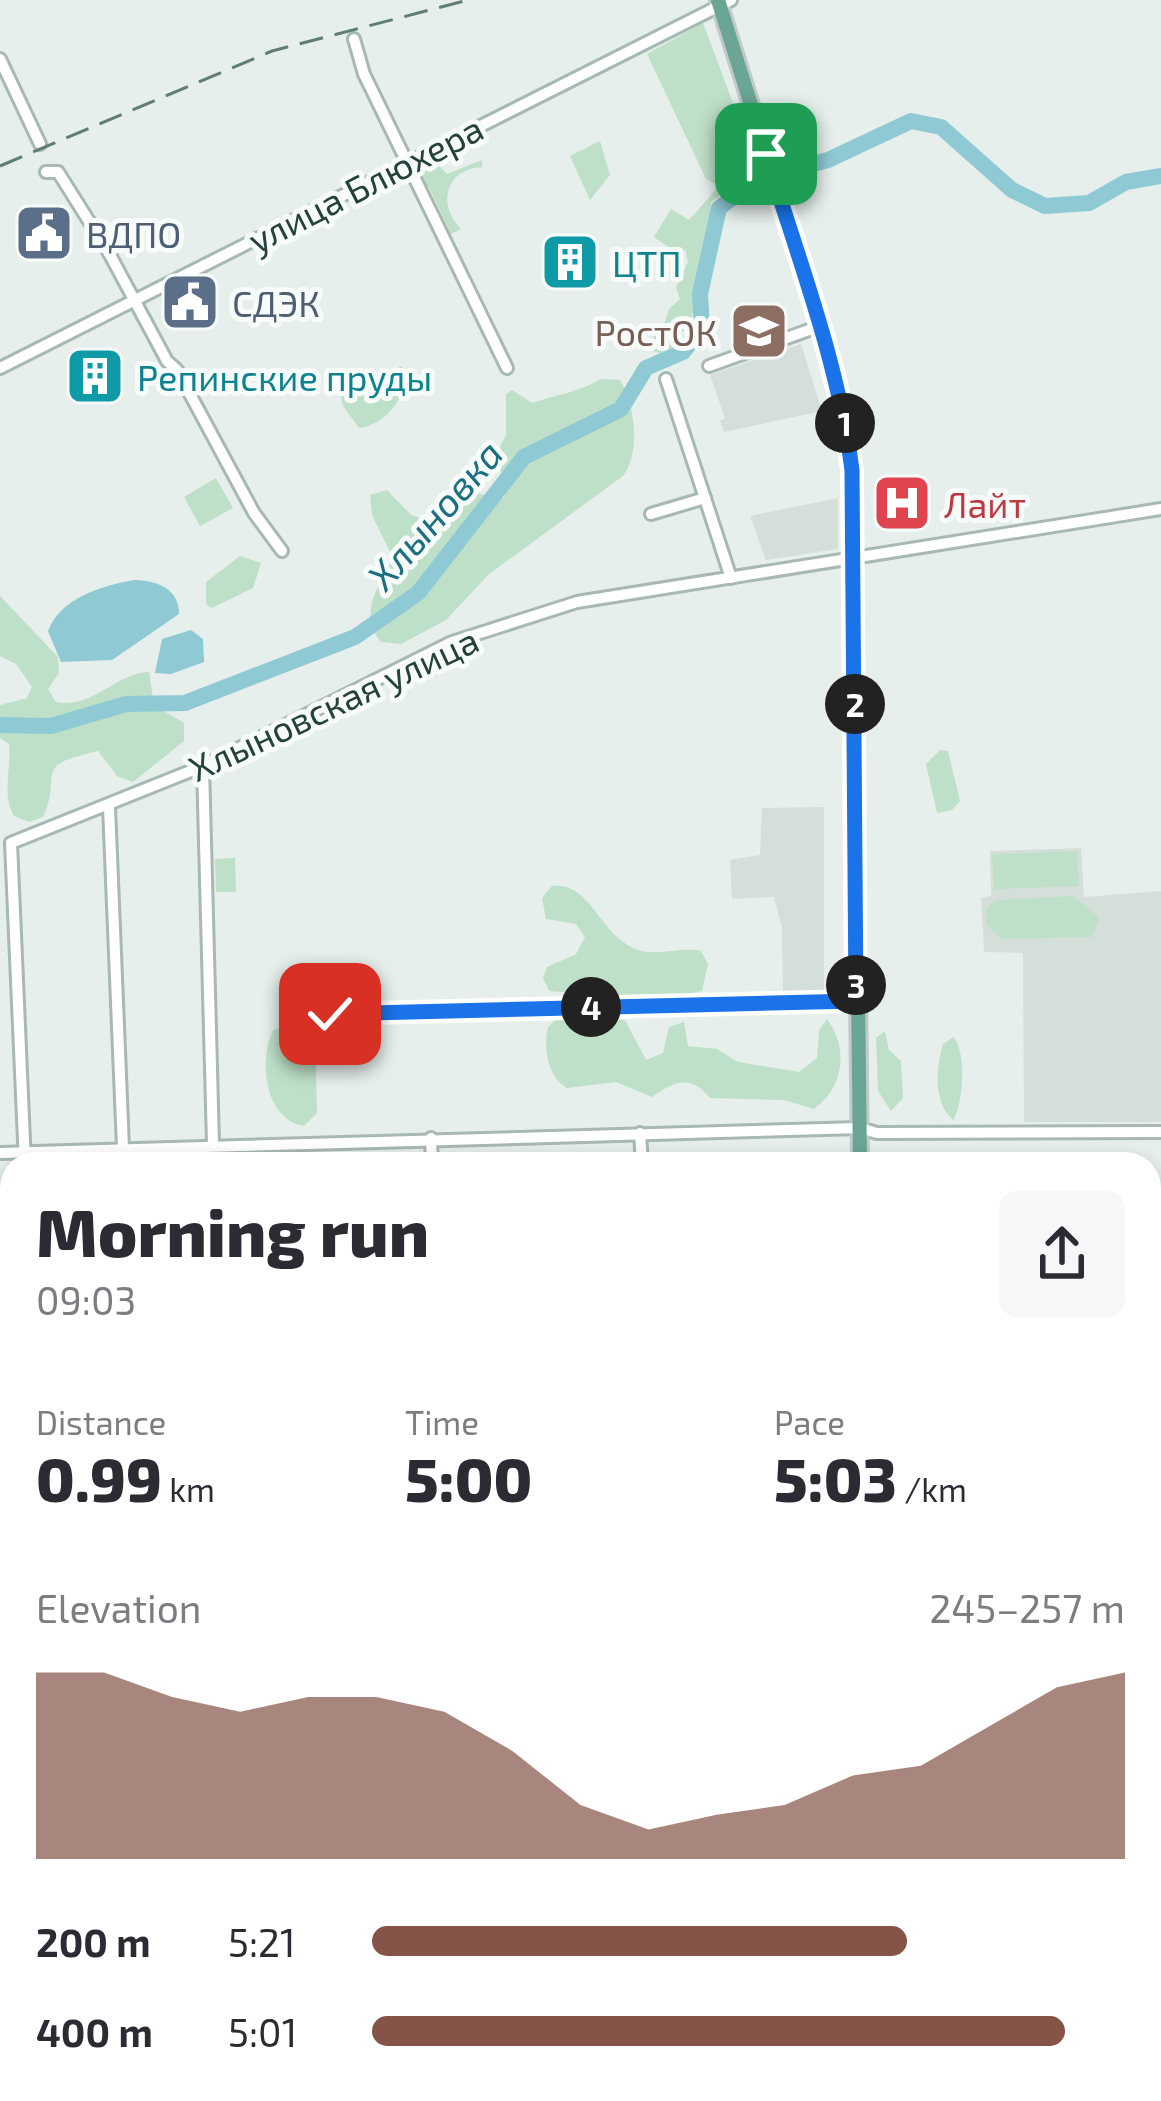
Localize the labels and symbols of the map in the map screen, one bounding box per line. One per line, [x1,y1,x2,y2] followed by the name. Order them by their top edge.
[715,103,817,205] pin
[240,105,490,262] street label: улица Блюхера
[13,202,75,264] public building icon: ВДПО
[86,212,181,255] place label: ВДПО
[539,231,601,293] building icon: ЦТП
[612,241,681,284] place label: ЦТП
[159,271,221,333] public building icon: СДЭК
[232,281,320,324] place label: СДЭК
[728,300,790,362] school or university icon: РостОК
[594,310,717,353] place label: РостОК
[64,345,126,407] building icon: Репинские пруды
[137,355,432,399] place label: Репинские пруды
[815,393,875,453] pin: 1
[356,430,512,599] water label: Хлыновка
[871,472,933,534] hospital icon: Лайт
[944,482,1026,525] place label: Лайт
[181,617,485,790] street label: Хлыновская улица
[825,674,885,734] pin: 2
[826,955,886,1015] pin: 3
[279,963,381,1065] pin
[561,977,621,1037] pin: 4

